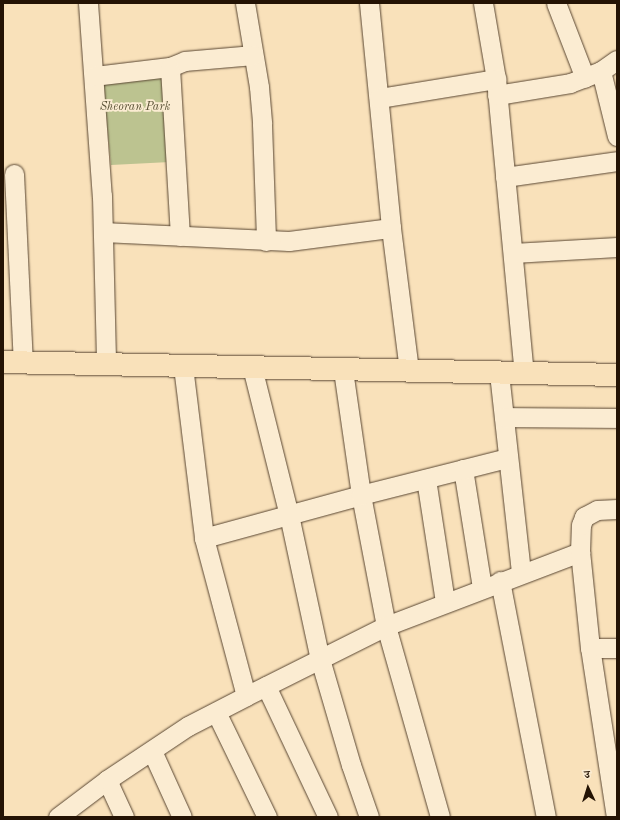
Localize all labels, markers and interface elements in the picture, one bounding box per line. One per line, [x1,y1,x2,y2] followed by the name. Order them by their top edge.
[100,101,170,115] park label: Sheoran Park
[568,768,608,808] north arrow
[584,770,590,781] text: उ

